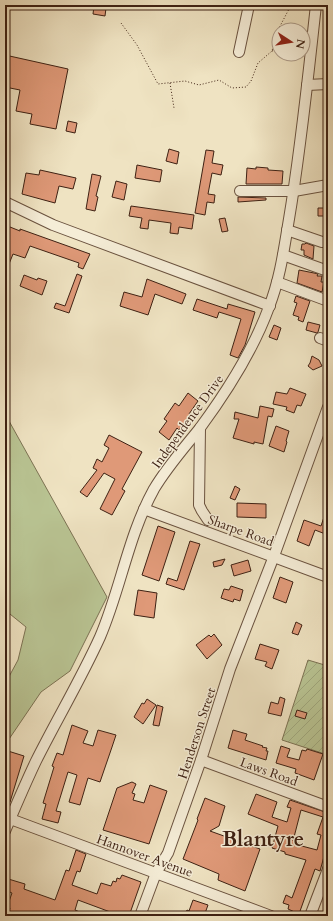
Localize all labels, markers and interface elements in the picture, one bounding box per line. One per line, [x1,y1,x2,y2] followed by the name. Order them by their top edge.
[271,22,311,62] north arrow
[292,38,309,51] text: N
[148,371,228,472] street label: Independence Drive
[205,511,276,551] street label: Sharpe Road
[174,685,220,781] street label: Henderson Street
[237,753,300,791] street label: Laws Road
[222,825,304,854] district label: Blantyre
[94,830,195,882] street label: Hannover Avenue

